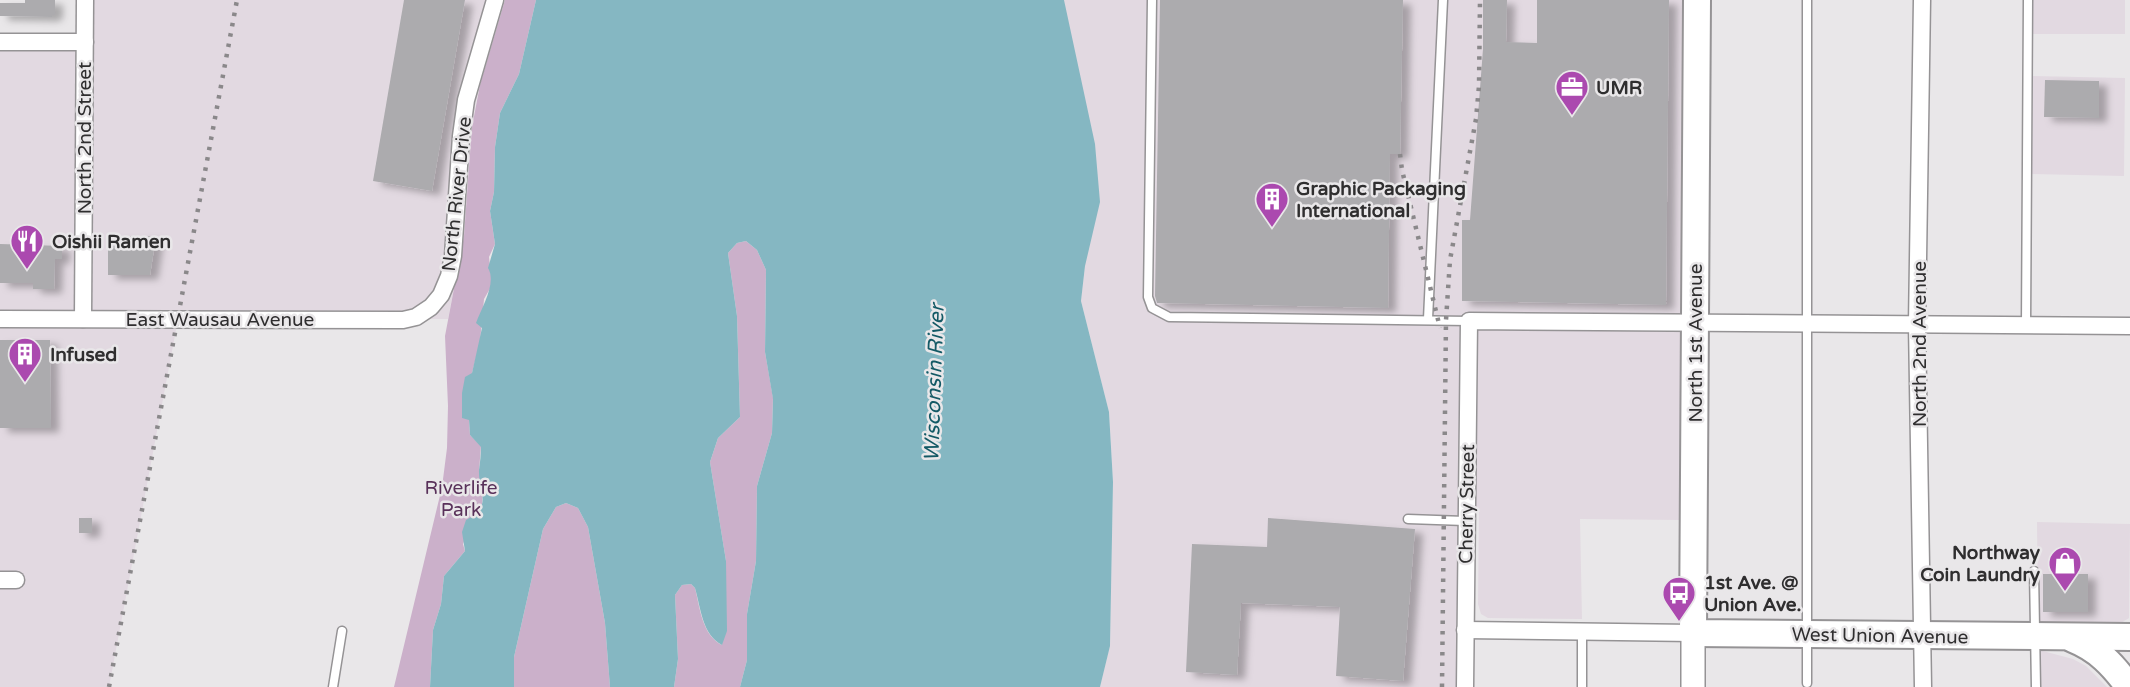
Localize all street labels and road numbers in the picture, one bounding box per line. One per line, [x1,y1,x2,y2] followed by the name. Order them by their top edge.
[74,62,96,214] street label: North 2nd Street
[438,116,476,273] street label: North River Drive
[1909,261,1931,427] street label: North 2nd Avenue
[1685,264,1707,422] street label: North 1st Avenue
[126,309,314,331] street label: East Wausau Avenue
[1455,444,1479,564] street label: Cherry Street
[1791,623,1969,649] street label: West Union Avenue

